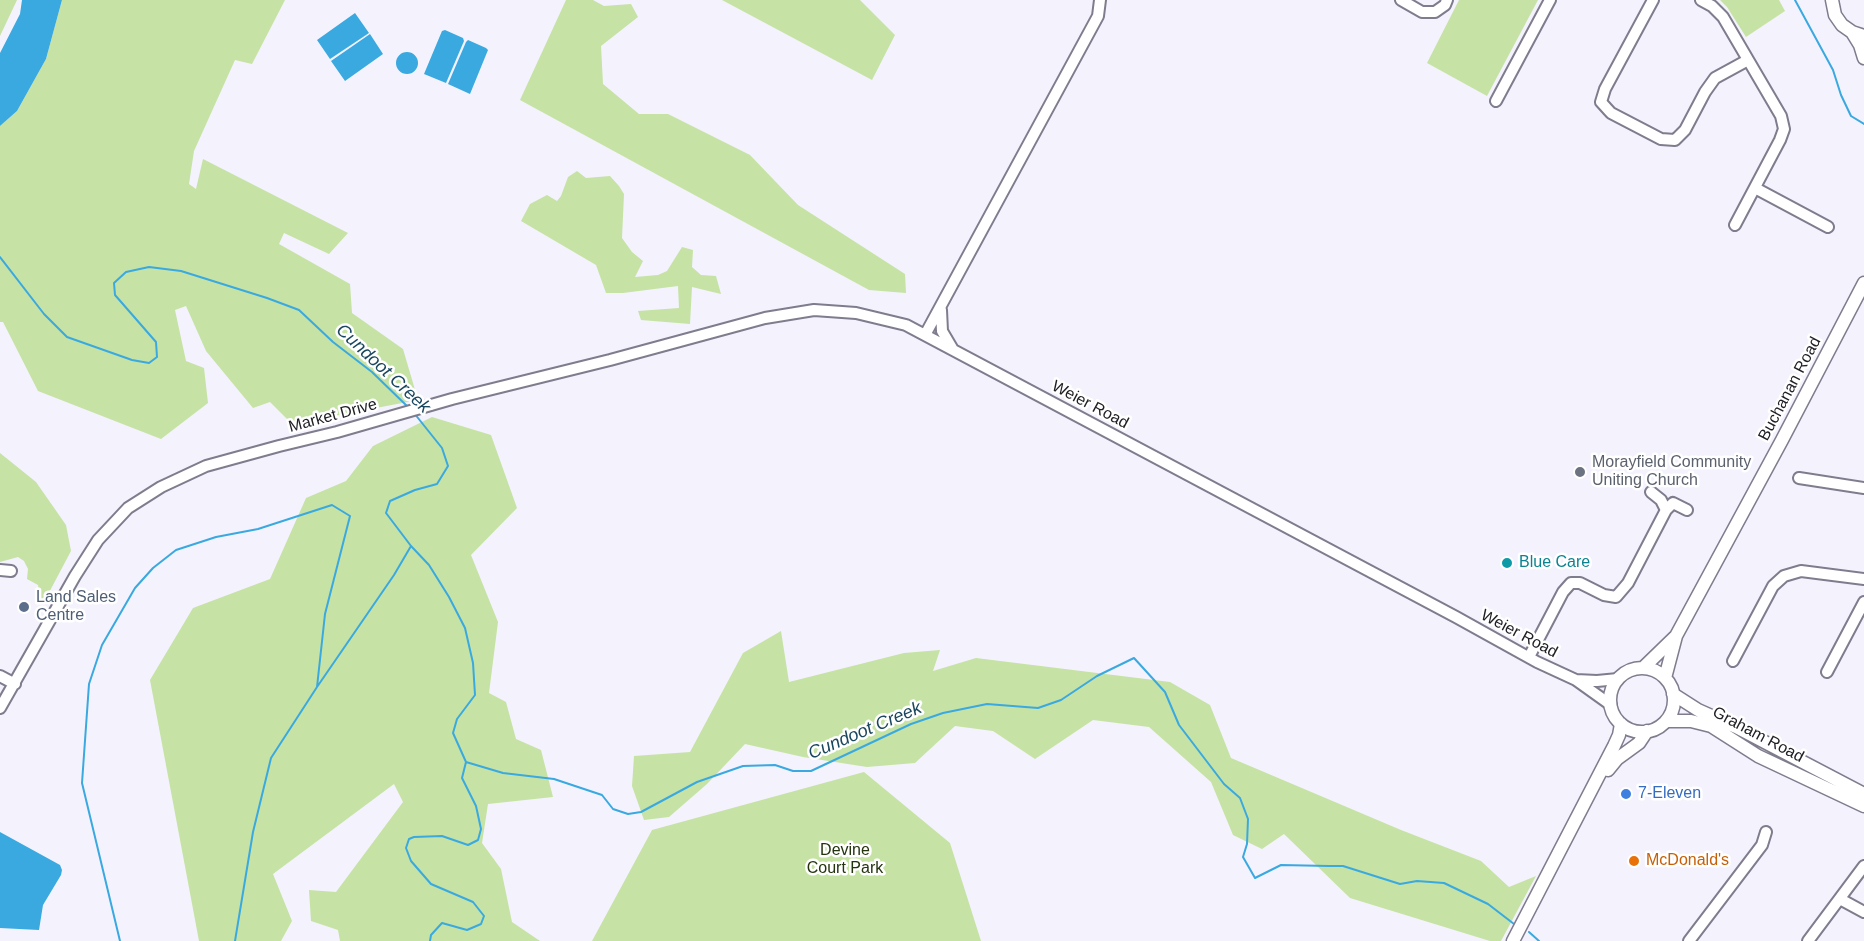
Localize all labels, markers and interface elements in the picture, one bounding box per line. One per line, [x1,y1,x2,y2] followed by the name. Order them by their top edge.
[331,320,435,418] water label: Cundoot Creek
[1755,334,1825,444] street label: Buchanan Road
[1048,377,1132,433] street label: Weier Road
[287,395,379,437] street label: Market Drive
[1592,453,1751,491] place label: Morayfield Community Uniting Church
[1573,465,1587,479] marker: Morayfield Community Uniting Church
[1519,553,1590,573] place label: Blue Care
[1500,556,1514,570] marker: Blue Care
[36,588,116,626] place label: Land Sales Centre
[17,600,31,614] marker: Land Sales Centre
[1477,606,1561,662] street label: Weier Road
[805,697,925,765] water label: Cundoot Creek
[1709,703,1807,767] street label: Graham Road
[1638,784,1701,804] place label: 7-Eleven
[1619,787,1633,801] marker: 7-Eleven
[807,841,883,879] park label: Devine Court Park
[1646,851,1729,871] place label: McDonald's
[1627,854,1641,868] marker: McDonald's

